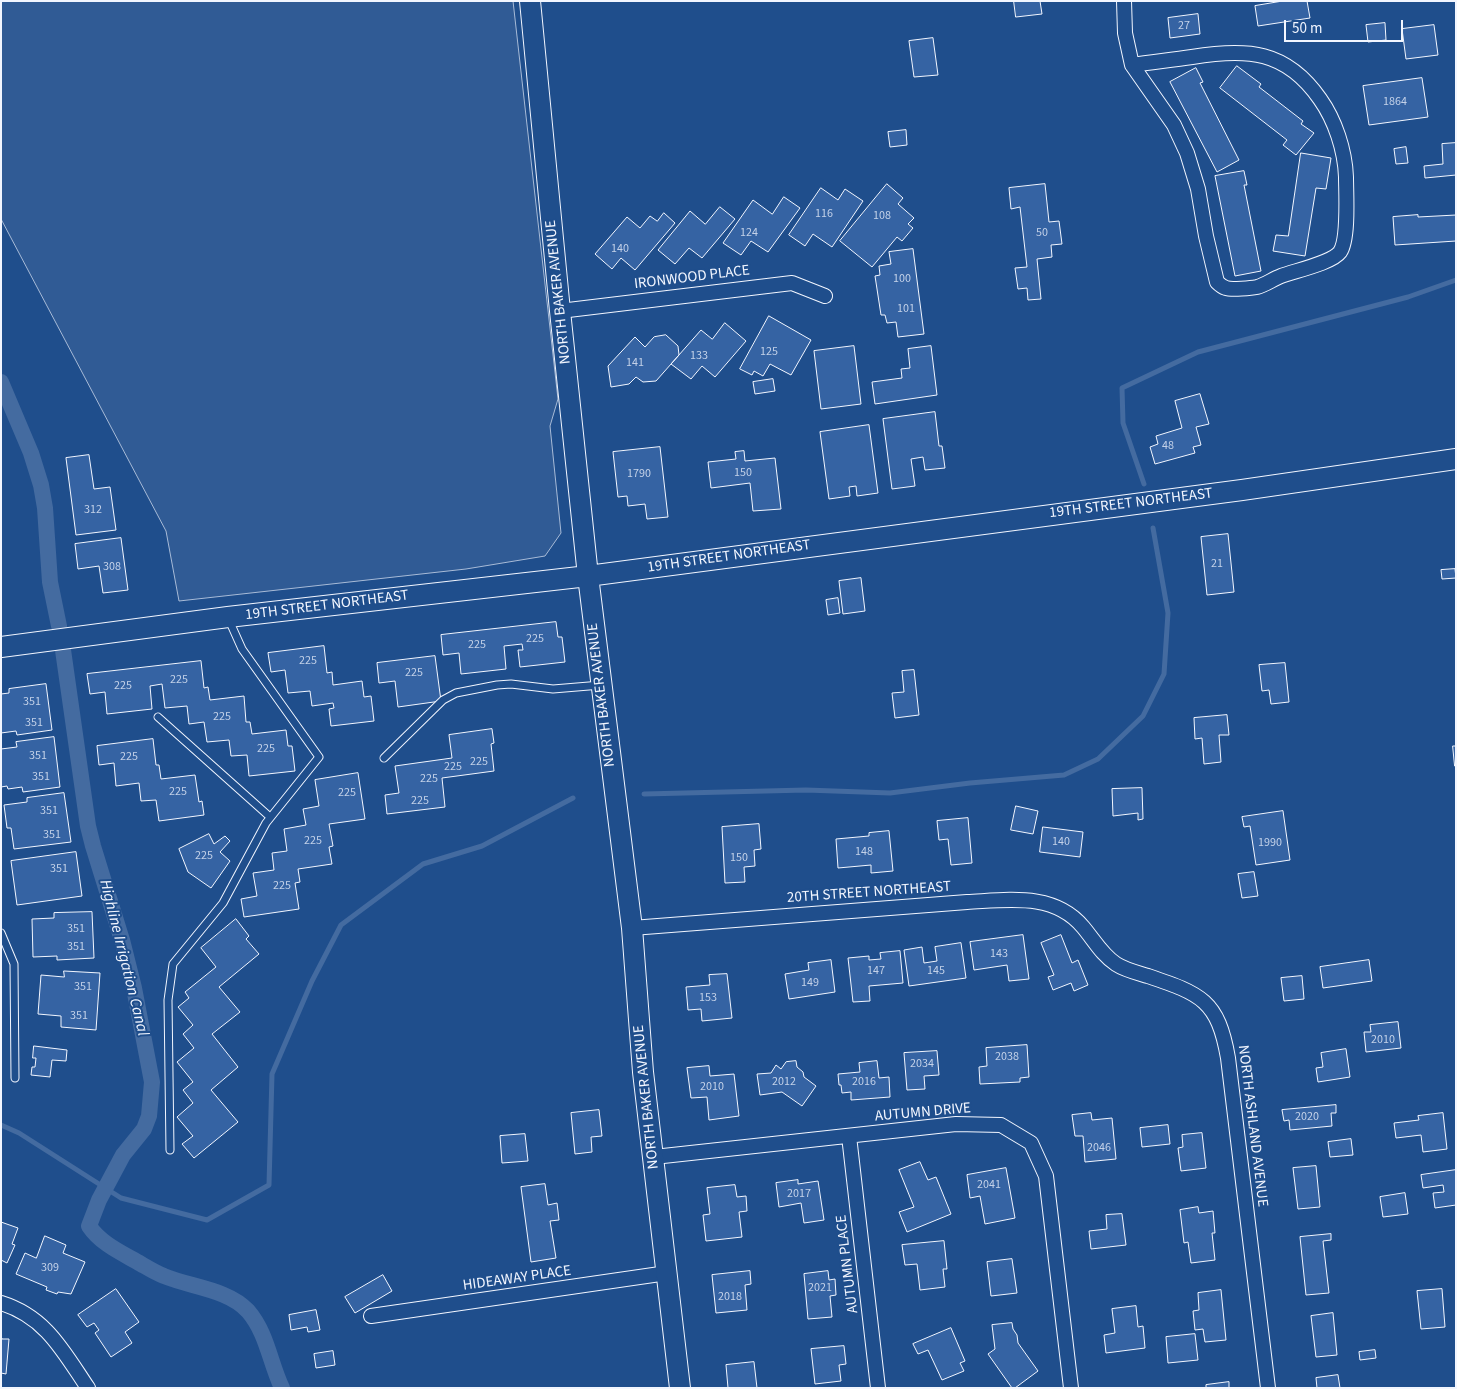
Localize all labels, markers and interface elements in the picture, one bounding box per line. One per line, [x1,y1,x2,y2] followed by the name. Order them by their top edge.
[1287,10,1406,42] scale bar
[1292,18,1322,39] text: 50 m
[1178,19,1190,33] house number: 27
[1383,95,1407,109] house number: 1864
[815,207,833,221] house number: 116
[873,209,891,223] house number: 108
[542,219,576,365] street label: NORTH BAKER AVENUE
[740,226,758,240] house number: 124
[1036,226,1048,240] house number: 50
[611,242,629,256] house number: 140
[633,262,751,294] street label: IRONWOOD PLACE
[893,272,911,286] house number: 100
[897,302,915,316] house number: 101
[760,345,778,359] house number: 125
[690,349,708,363] house number: 133
[626,356,644,370] house number: 141
[1162,439,1174,453] house number: 48
[734,466,752,480] house number: 150
[627,467,651,481] house number: 1790
[1048,485,1214,523] street label: 19TH STREET NORTHEAST
[84,503,102,517] house number: 312
[646,537,812,577] street label: 19TH STREET NORTHEAST
[1211,557,1223,571] house number: 21
[103,560,121,574] house number: 308
[244,587,410,625] street label: 19TH STREET NORTHEAST
[584,622,620,768] street label: NORTH BAKER AVENUE
[526,632,544,646] house number: 225
[468,638,486,652] house number: 225
[299,654,317,668] house number: 225
[405,666,423,680] house number: 225
[170,673,188,687] house number: 225
[114,679,132,693] house number: 225
[23,695,41,709] house number: 351
[213,710,231,724] house number: 225
[25,716,43,730] house number: 351
[257,742,275,756] house number: 225
[29,749,47,763] house number: 351
[120,750,138,764] house number: 225
[470,755,488,769] house number: 225
[444,760,462,774] house number: 225
[32,770,50,784] house number: 351
[420,772,438,786] house number: 225
[169,785,187,799] house number: 225
[338,786,356,800] house number: 225
[411,794,429,808] house number: 225
[40,804,58,818] house number: 351
[43,828,61,842] house number: 351
[304,834,322,848] house number: 225
[1052,835,1070,849] house number: 140
[1258,836,1282,850] house number: 1990
[855,845,873,859] house number: 148
[195,849,213,863] house number: 225
[730,851,748,865] house number: 150
[50,862,68,876] house number: 351
[94,878,152,1038] water label: Highline Irrigation Canal
[786,878,952,908] street label: 20TH STREET NORTHEAST
[273,879,291,893] house number: 225
[67,922,85,936] house number: 351
[67,940,85,954] house number: 351
[990,947,1008,961] house number: 143
[867,964,885,978] house number: 147
[927,964,945,978] house number: 145
[801,976,819,990] house number: 149
[74,980,92,994] house number: 351
[699,991,717,1005] house number: 153
[70,1009,88,1023] house number: 351
[630,1024,664,1170] street label: NORTH BAKER AVENUE
[1371,1033,1395,1047] house number: 2010
[1233,1044,1271,1208] street label: NORTH ASHLAND AVENUE
[995,1050,1019,1064] house number: 2038
[910,1057,934,1071] house number: 2034
[772,1075,796,1089] house number: 2012
[852,1075,876,1089] house number: 2016
[700,1080,724,1094] house number: 2010
[874,1100,972,1126] street label: AUTUMN DRIVE
[1295,1110,1319,1124] house number: 2020
[1087,1141,1111,1155] house number: 2046
[977,1178,1001,1192] house number: 2041
[787,1187,811,1201] house number: 2017
[833,1214,863,1314] street label: AUTUMN PLACE
[41,1261,59,1275] house number: 309
[462,1262,572,1296] street label: HIDEAWAY PLACE
[808,1281,832,1295] house number: 2021
[718,1290,742,1304] house number: 2018

